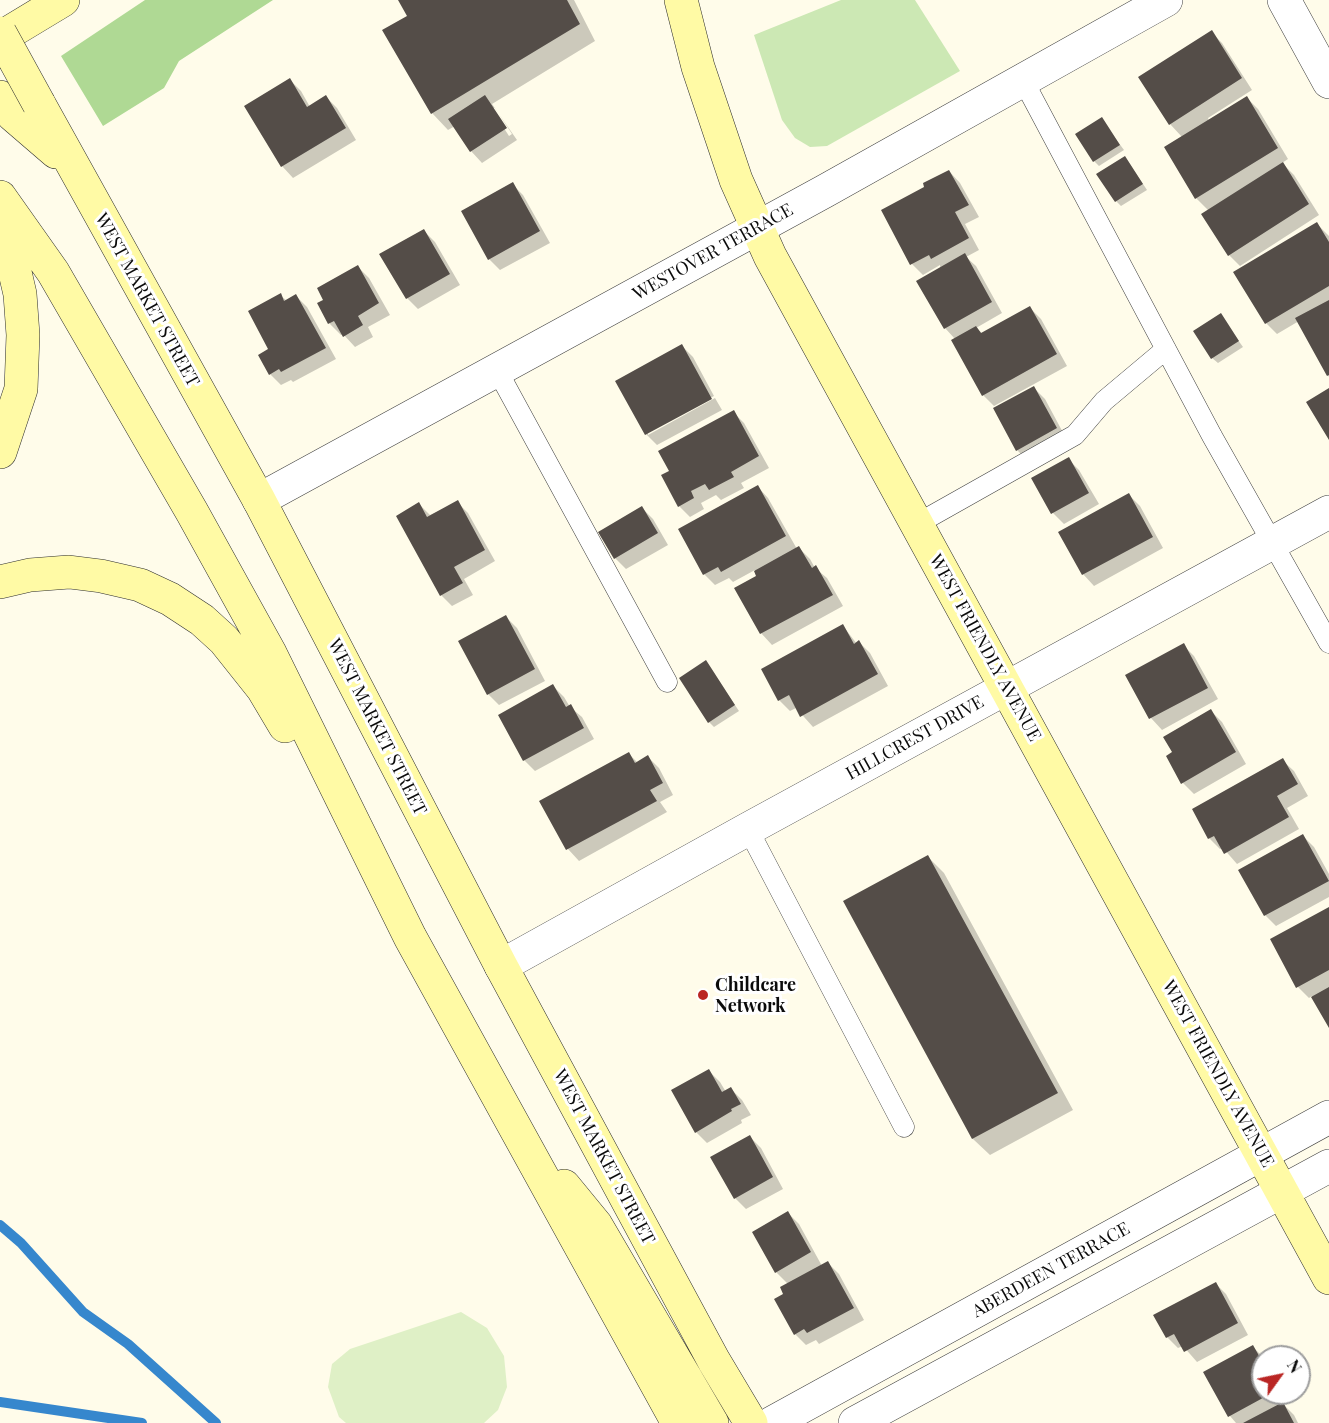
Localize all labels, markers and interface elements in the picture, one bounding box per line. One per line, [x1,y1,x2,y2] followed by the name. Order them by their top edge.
[629,199,797,305] street label: WESTOVER TERRACE
[90,209,204,391] street label: WEST MARKET STREET
[925,551,1045,745] street label: WEST FRIENDLY AVENUE
[323,635,431,819] street label: WEST MARKET STREET
[842,691,988,785] street label: HILLCREST DRIVE
[715,974,796,1016] place label: Childcare Network
[1158,977,1278,1171] street label: WEST FRIENDLY AVENUE
[696,988,710,1002] marker: Childcare Network
[549,1066,659,1248] street label: WEST MARKET STREET
[969,1218,1133,1322] street label: ABERDEEN TERRACE
[1251,1345,1311,1405] north arrow
[1283,1355,1307,1377] text: N

